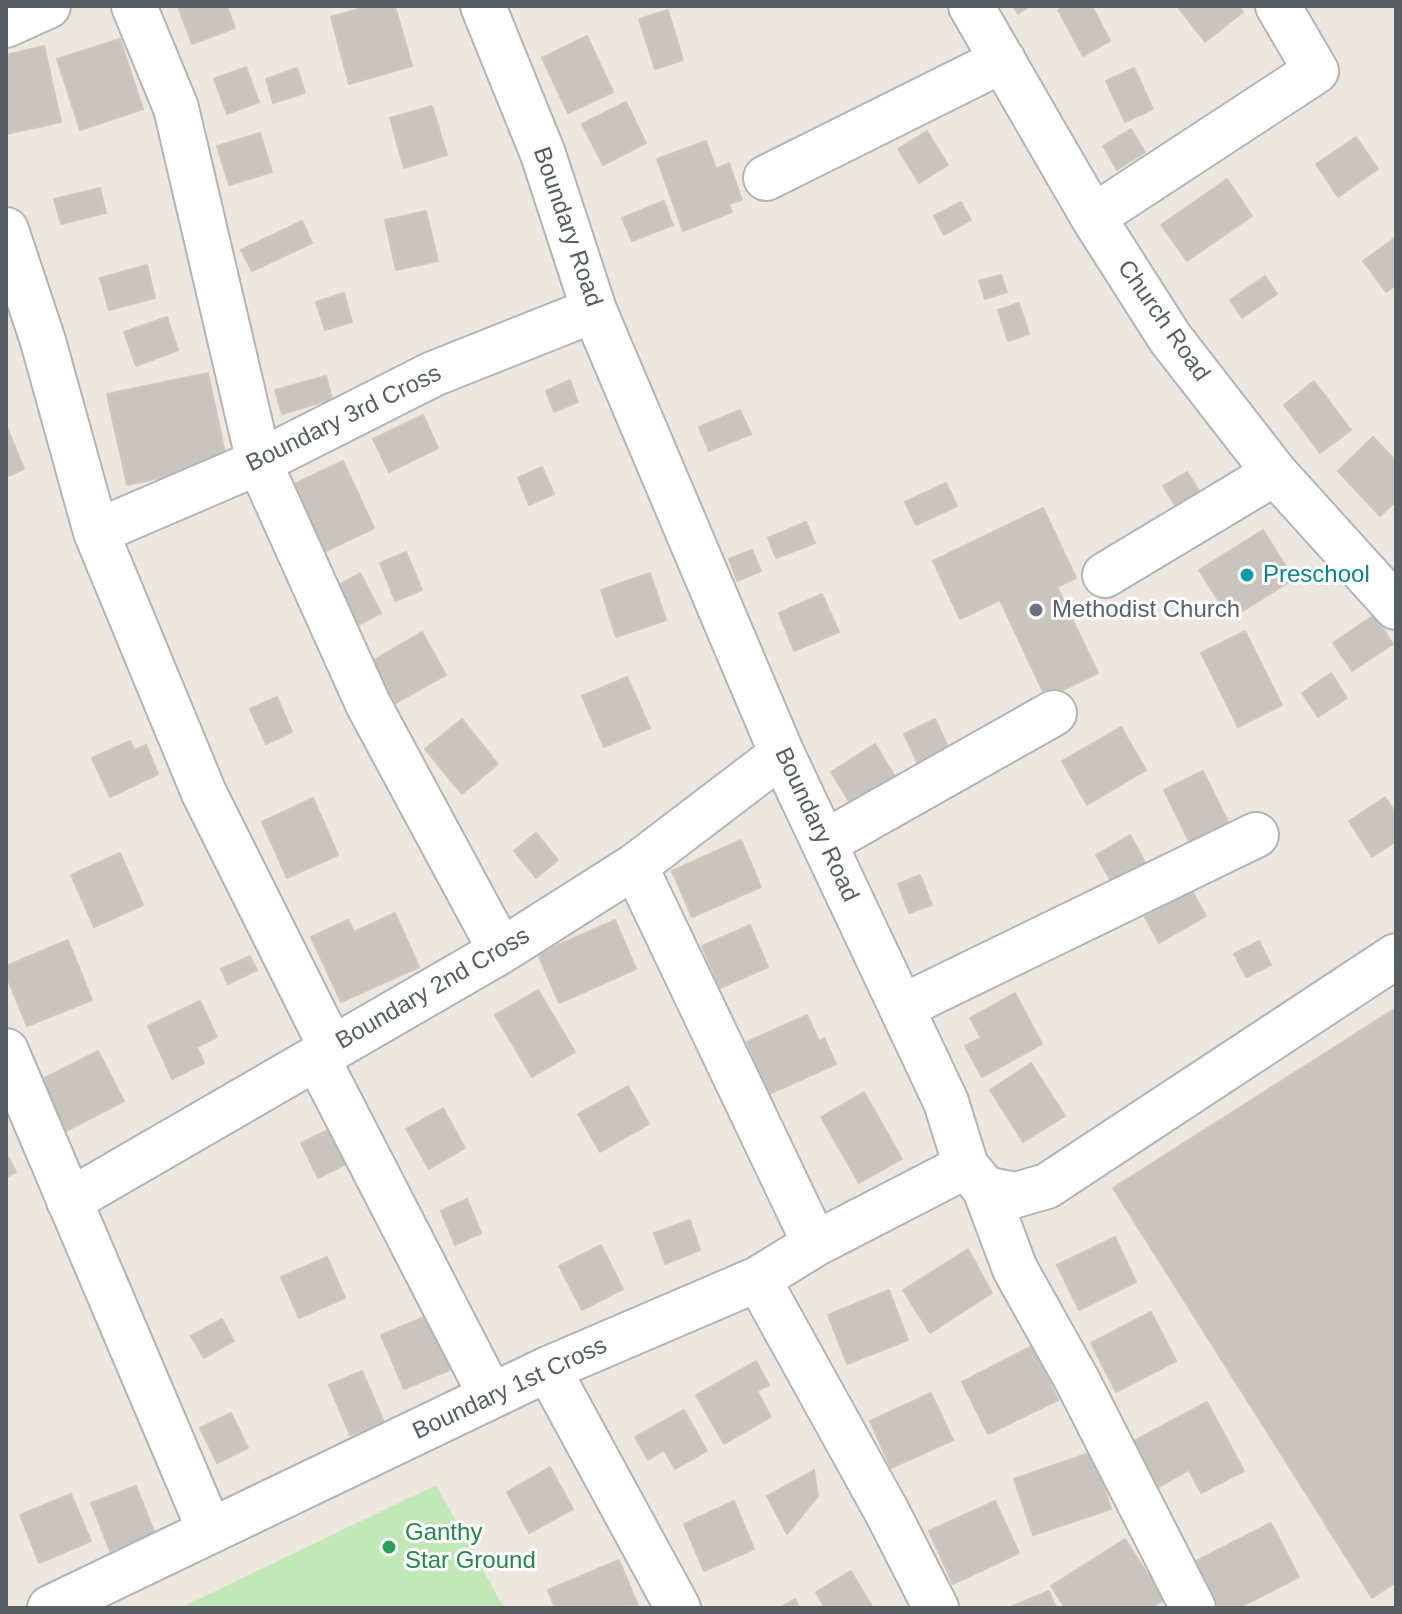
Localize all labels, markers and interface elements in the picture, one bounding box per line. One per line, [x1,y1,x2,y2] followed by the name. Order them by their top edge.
[526,143,608,311] street label: Boundary Road
[1111,255,1215,387] street label: Church Road
[242,359,446,479] street label: Boundary 3rd Cross
[1263,561,1370,589] place label: Preschool
[1238,566,1256,584] marker: Preschool
[1052,596,1240,624] place label: Methodist Church
[1027,601,1045,619] marker: Methodist Church
[768,743,864,907] street label: Boundary Road
[331,922,535,1056] street label: Boundary 2nd Cross
[408,1331,612,1447] street label: Boundary 1st Cross
[405,1519,536,1575] place label: Ganthy Star Ground
[380,1538,398,1556] marker: Ganthy Star Ground

